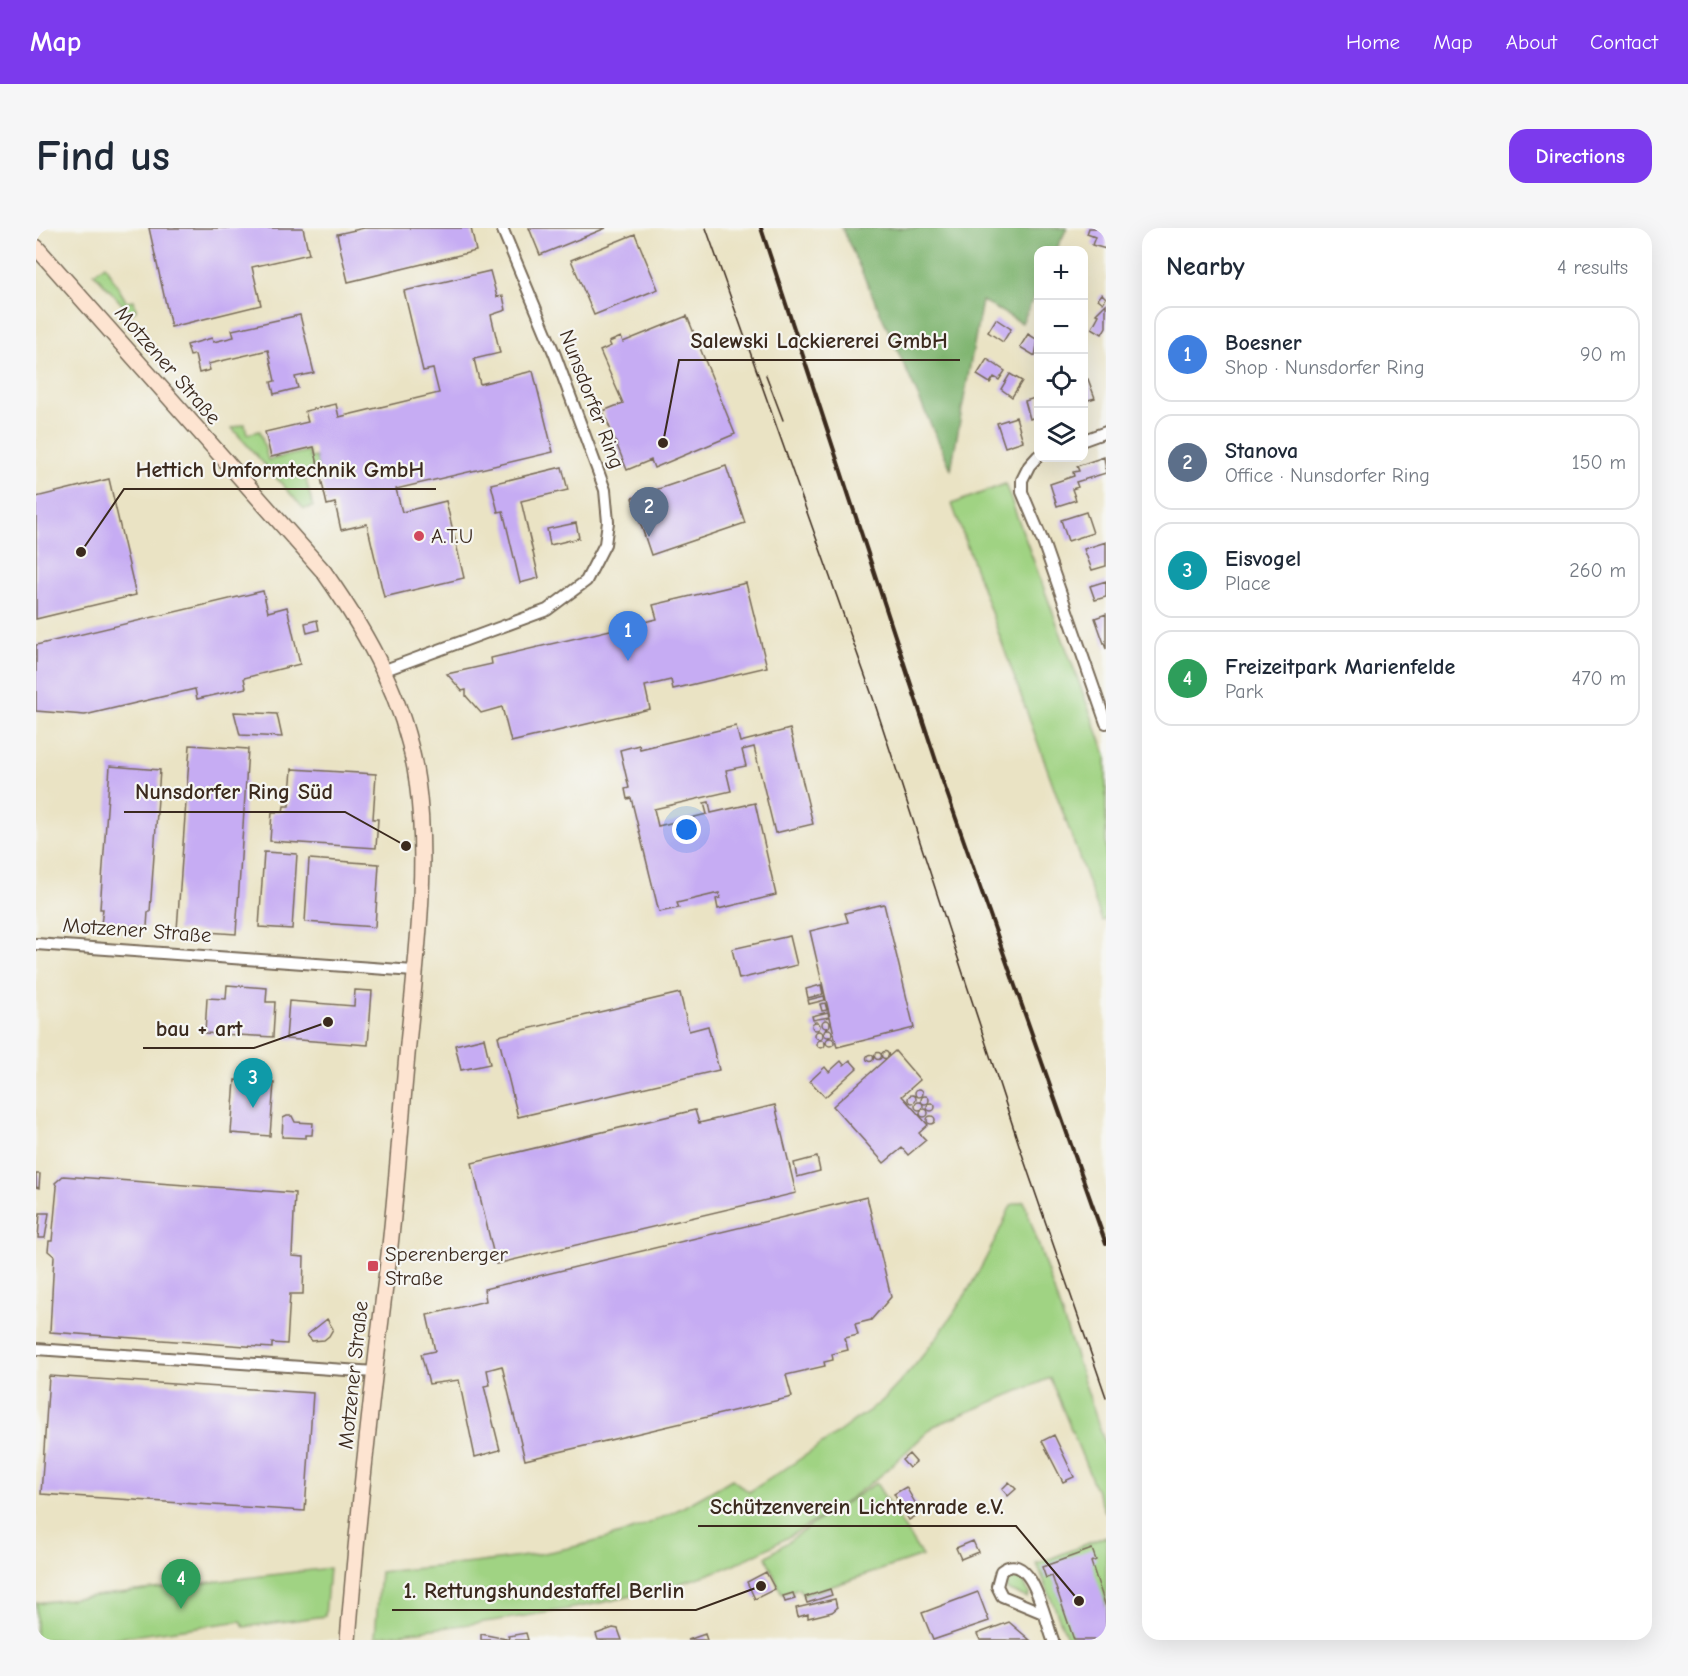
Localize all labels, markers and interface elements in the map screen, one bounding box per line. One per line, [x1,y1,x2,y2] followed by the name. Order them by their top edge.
[30,26,81,58] text: Map
[1346,30,1400,54] text: Home
[1433,30,1473,54] text: Map
[1506,30,1557,54] text: About
[1590,30,1658,54] text: Contact
[1509,129,1652,183] button: Directions
[36,132,170,181] text: Find us
[1034,246,1088,462] map controls
[1034,246,1088,300] button: +
[1166,252,1245,282] text: Nearby
[1557,256,1628,279] text: 4 results
[1034,300,1088,354] button: −
[110,301,226,429] street label: Motzener Straße
[679,320,960,360] callout: Salewski Lackiererei GmbH
[554,326,630,472] street label: Nunsdorfer Ring
[690,328,948,354] text: Salewski Lackiererei GmbH
[1225,330,1302,356] text: Boesner
[1184,343,1191,366] text: 1
[1580,343,1626,366] text: 90 m
[1034,354,1088,408] button: locate
[1225,356,1425,379] text: Shop · Nunsdorfer Ring
[1034,408,1088,462] button: layers
[1225,438,1298,464] text: Stanova
[124,449,436,489] callout: Hettich Umformtechnik GmbH
[1183,451,1192,474] text: 2
[1572,451,1626,474] text: 150 m
[136,457,424,483] text: Hettich Umformtechnik GmbH
[1225,464,1430,487] text: Office · Nunsdorfer Ring
[630,488,668,537] pin: 2
[431,524,473,548] place label: A.T.U
[412,529,426,543] marker: A.T.U
[1225,546,1301,572] text: Eisvogel
[1183,559,1192,582] text: 3
[1569,559,1626,582] text: 260 m
[1225,572,1271,595] text: Place
[608,612,648,661] pin: 1
[1225,654,1455,680] text: Freizeitpark Marienfelde
[1183,667,1192,690] text: 4
[1571,667,1626,690] text: 470 m
[1225,680,1263,703] text: Park
[124,772,345,812] callout: Nunsdorfer Ring Süd
[135,779,333,805] text: Nunsdorfer Ring Süd
[672,815,701,844] your location
[62,913,212,947] street label: Motzener Straße
[143,1008,254,1048] callout: bau + art
[156,1016,243,1042] text: bau + art
[234,1058,272,1108] pin: 3
[385,1242,508,1290] place label: Sperenberger Straße
[366,1259,380,1273] marker: Sperenberger Straße
[333,1300,373,1450] street label: Motzener Straße
[698,1486,1016,1526] callout: Schützenverein Lichtenrade e.V.
[710,1494,1004,1520] text: Schützenverein Lichtenrade e.V.
[162,1560,200,1609] pin: 4
[392,1570,696,1610] callout: 1. Rettungshundestaffel Berlin
[404,1578,684,1604] text: 1. Rettungshundestaffel Berlin

